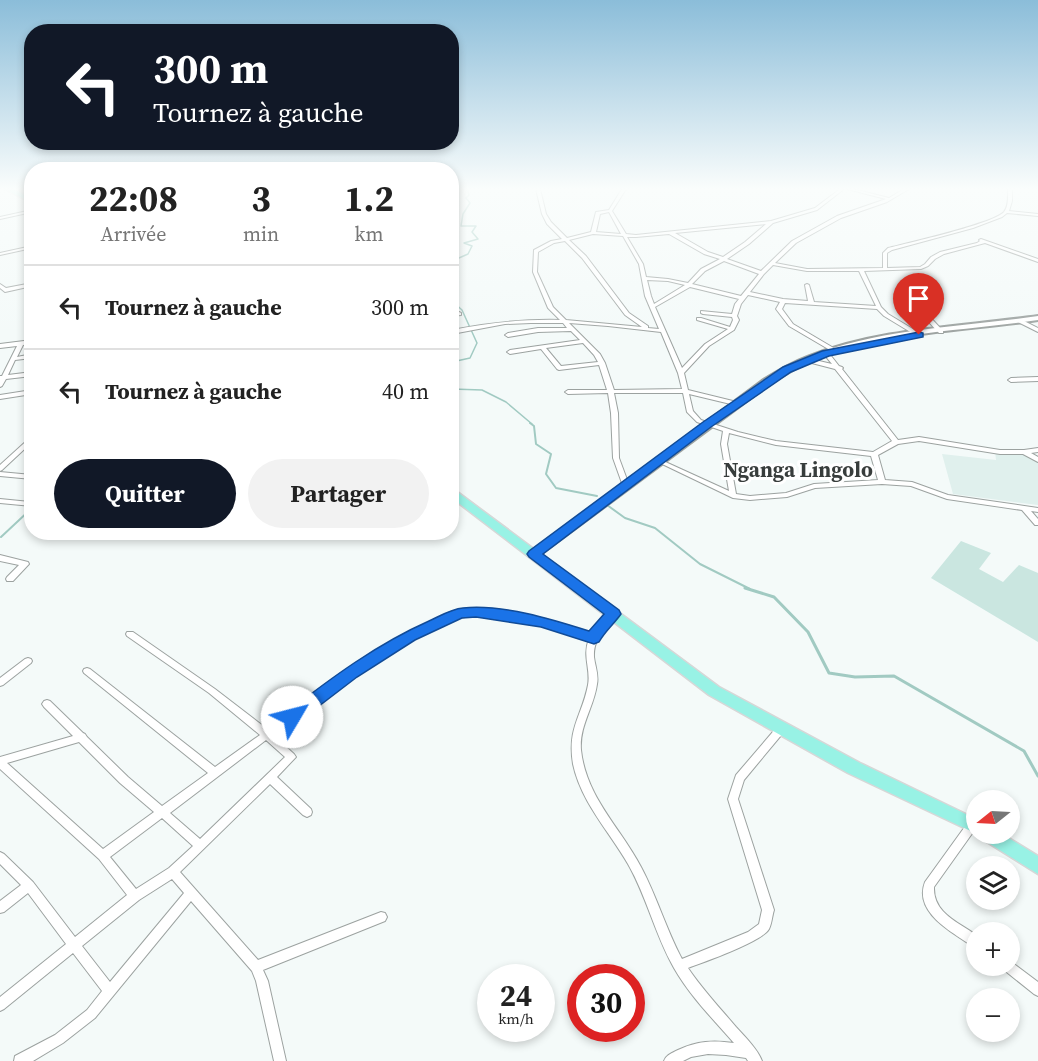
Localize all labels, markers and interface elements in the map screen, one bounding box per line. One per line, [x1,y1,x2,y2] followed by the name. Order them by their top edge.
[153,39,268,97] text: 300 m
[54,48,132,126] icon: left
[153,94,363,131] text: Tournez à gauche
[89,174,178,223] text: 22:08
[251,174,271,223] text: 3
[344,174,394,223] text: 1.2
[100,220,166,248] text: Arrivée
[243,220,279,248] text: min
[355,220,384,248] text: km
[893,273,944,335] pin
[902,282,935,315] icon: arrive
[54,291,87,324] icon: left
[105,292,282,322] text: Tournez à gauche
[371,292,429,322] text: 300 m
[54,375,87,408] icon: left
[105,376,282,406] text: Tournez à gauche
[382,376,429,406] text: 40 m
[723,455,873,484] district label: Nganga Lingolo
[54,459,236,528] button: Quitter
[248,459,429,528] button: Partager
[260,685,324,749] position arrow
[966,790,1020,844] north arrow
[966,790,1020,1042] map controls
[966,856,1020,910] button: layers
[966,922,1020,976] button: +
[567,964,645,1042] speed limit sign: 30
[500,975,532,1016] text: 24
[966,988,1020,1042] button: −
[498,1008,534,1029] text: km/h

